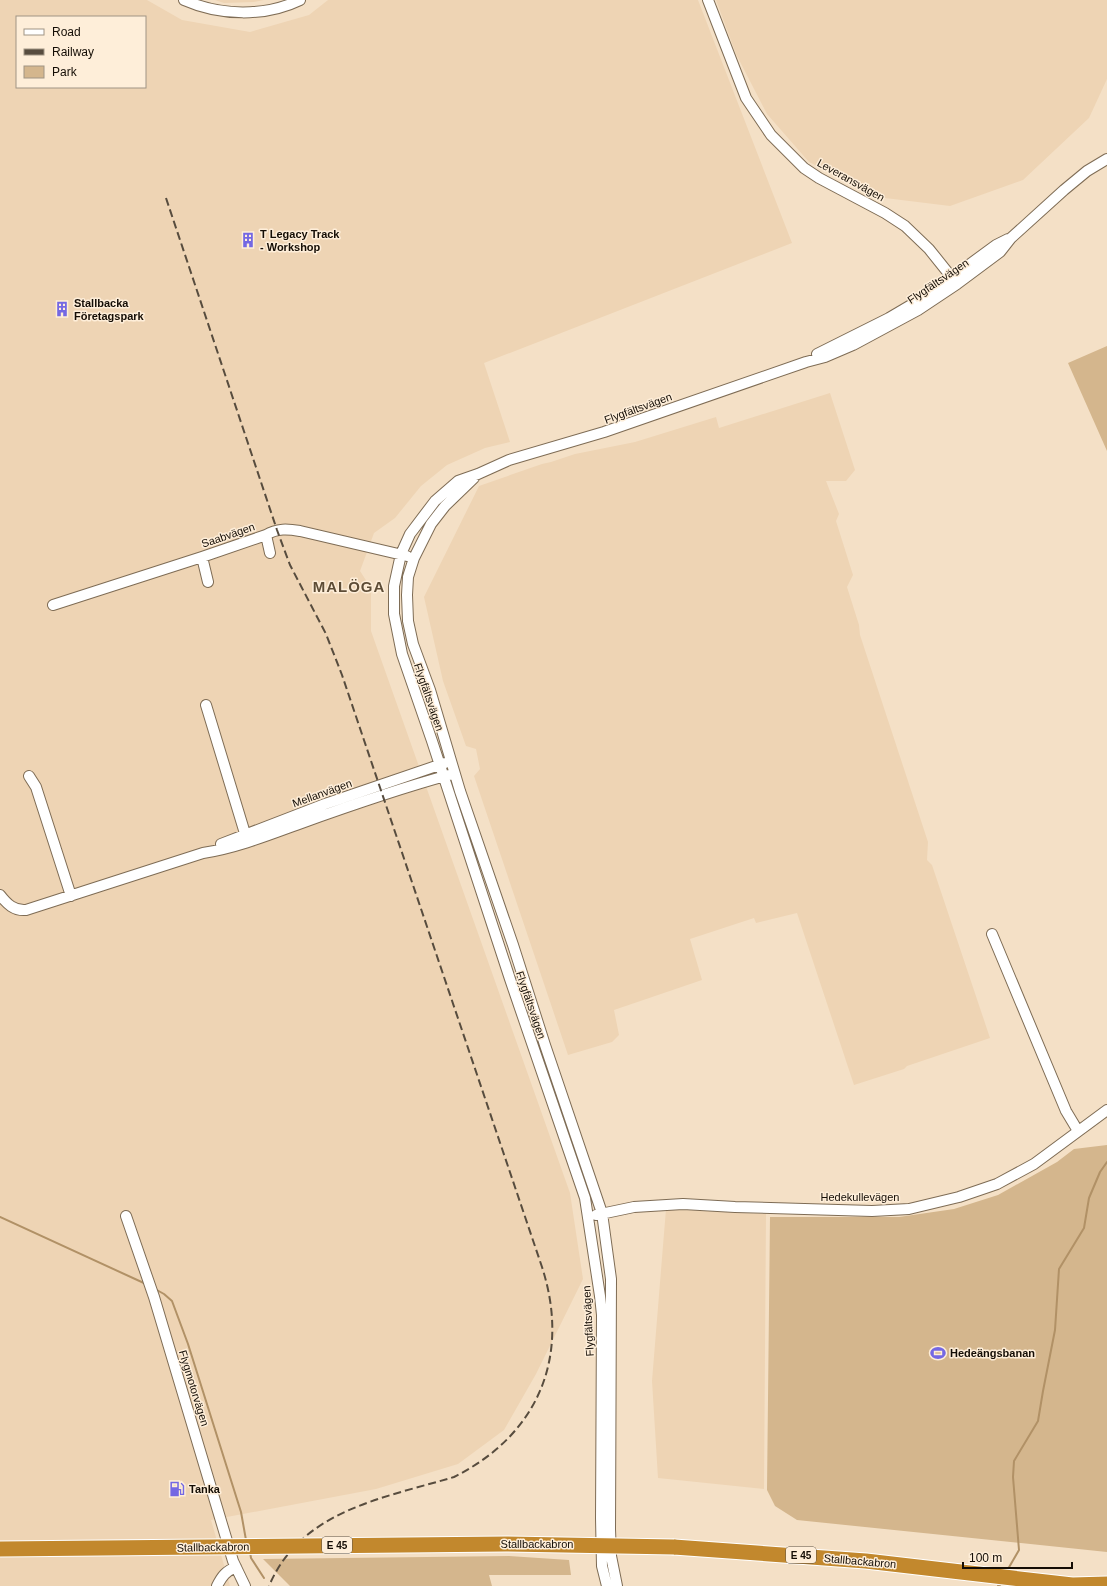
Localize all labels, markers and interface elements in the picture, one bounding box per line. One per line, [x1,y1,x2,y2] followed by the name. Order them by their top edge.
[16,16,146,88] legend
[52,25,81,39] text: Road
[52,45,94,59] text: Railway
[52,65,78,79] text: Park
[815,157,887,203] street label: Leveransvägen
[260,228,340,253] place label: T Legacy Track - Workshop
[239,231,257,249] building icon: T Legacy Track - Workshop
[905,256,971,306] street label: Flygfältsvägen
[74,297,145,322] place label: Stallbacka Företagspark
[53,300,71,318] building icon: Stallbacka Företagspark
[603,390,673,426] street label: Flygfältsvägen
[200,520,256,550] street label: Saabvägen
[313,578,385,595] district label: MALÖGA
[412,662,446,732] street label: Flygfältsvägen
[291,777,353,809] street label: Mellanvägen
[514,970,548,1040] street label: Flygfältsvägen
[821,1191,899,1203] street label: Hedekullevägen
[580,1285,596,1357] street label: Flygfältsvägen
[929,1344,947,1362] sports icon: Hedeängsbanan
[950,1347,1035,1359] place label: Hedeängsbanan
[177,1349,211,1427] street label: Flygmotorvägen
[168,1480,186,1498] fuel station icon: Tanka
[189,1483,221,1495] place label: Tanka
[322,1537,352,1553] road number: E 45
[501,1538,573,1550] street label: Stallbackabron
[177,1540,249,1554] street label: Stallbackabron
[963,1544,1072,1570] scale bar
[786,1547,816,1563] road number: E 45
[969,1551,1002,1565] text: 100 m
[823,1552,897,1570] street label: Stallbackabron

